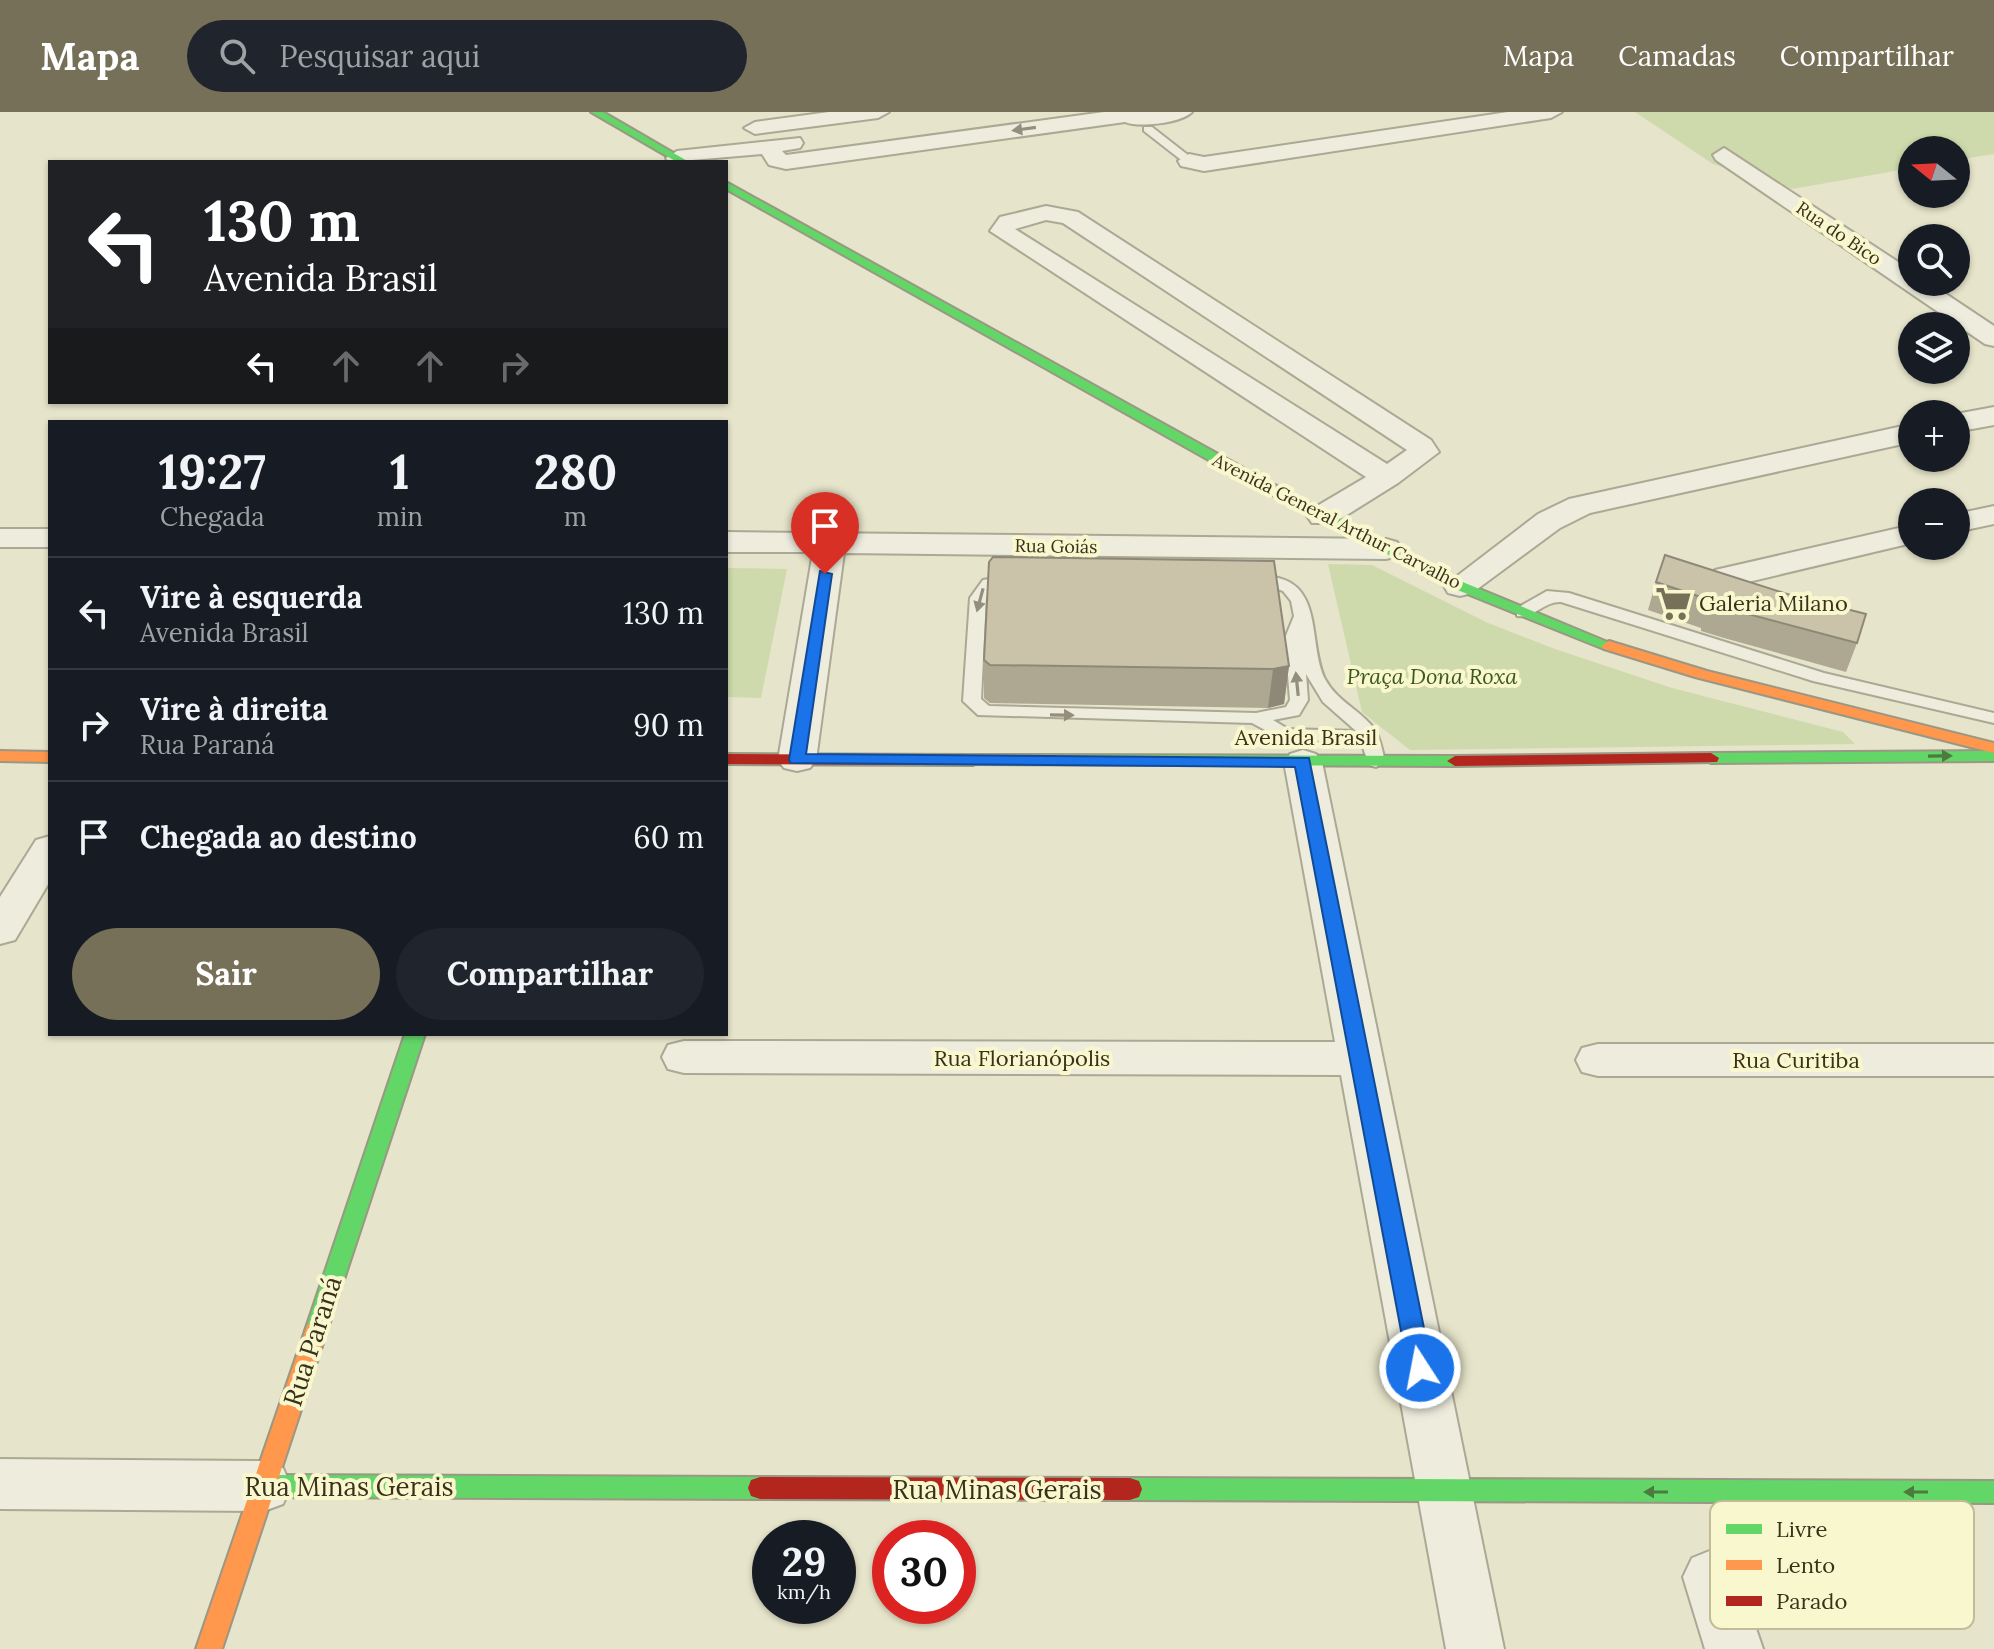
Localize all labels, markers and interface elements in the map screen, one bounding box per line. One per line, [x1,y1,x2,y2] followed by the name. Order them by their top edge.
[187,20,747,92] search box
[40,32,139,80] text: Mapa
[215,34,259,78] icon: search
[279,37,480,75] text: Pesquisar aqui
[1503,38,1574,74] text: Mapa
[1618,38,1736,74] text: Camadas
[1780,38,1954,74] text: Compartilhar
[1011,123,1036,136] one-way arrow
[1898,136,1970,208] north arrow
[1898,136,1970,560] map controls
[204,185,360,256] text: 130 m
[72,192,176,296] icon: left
[1792,196,1886,270] street label: Rua do Bico
[1898,224,1970,296] button: search
[204,255,437,301] text: Avenida Brasil
[1898,312,1970,384] button: layers
[240,344,284,388] icon: left
[324,344,368,388] icon: ahead
[408,344,452,388] icon: ahead
[492,344,536,388] icon: right
[1898,400,1970,472] button: +
[159,441,266,502] text: 19:27
[390,441,410,502] text: 1
[534,441,617,502] text: 280
[1208,448,1465,594] street label: Avenida General Arthur Carvalho
[1898,488,1970,560] button: −
[791,492,859,574] pin
[160,500,265,533] text: Chegada
[377,500,423,533] text: min
[564,500,587,533] text: m
[803,504,847,548] icon: arrive
[1014,534,1098,558] street label: Rua Goiás
[140,578,362,616] text: Vire à esquerda
[1654,584,1692,622] supermarket icon: Galeria Milano
[973,588,985,613] one-way arrow
[1699,589,1848,617] place label: Galeria Milano
[72,591,116,635] icon: left
[623,594,704,632] text: 130 m
[140,616,309,649] text: Avenida Brasil
[1347,662,1518,690] park label: Praça Dona Roxa
[1291,671,1304,696] one-way arrow
[140,690,328,728] text: Vire à direita
[72,703,116,747] icon: right
[633,706,704,744] text: 90 m
[1050,709,1075,721] one-way arrow
[1234,723,1377,751] street label: Avenida Brasil
[140,728,275,761] text: Rua Paraná
[1928,750,1953,762] one-way arrow
[72,815,116,859] icon: arrive
[140,818,417,856] text: Chegada ao destino
[633,818,704,856] text: 60 m
[72,928,380,1020] button: Sair
[396,928,704,1020] button: Compartilhar
[934,1044,1110,1072] street label: Rua Florianópolis
[1732,1046,1860,1074] street label: Rua Curitiba
[275,1272,349,1410] street label: Rua Paraná
[1378,1326,1462,1410] position arrow
[244,1470,454,1503] street label: Rua Minas Gerais
[892,1473,1102,1506] street label: Rua Minas Gerais
[1643,1485,1668,1498] one-way arrow
[1903,1486,1928,1498] one-way arrow
[1710,1501,1974,1629] legend
[1776,1515,1827,1543] text: Livre
[872,1520,976,1624] speed limit sign: 30
[782,1536,826,1587] text: 29
[1776,1551,1835,1579] text: Lento
[777,1579,831,1604] text: km/h
[1776,1587,1847,1615] text: Parado

